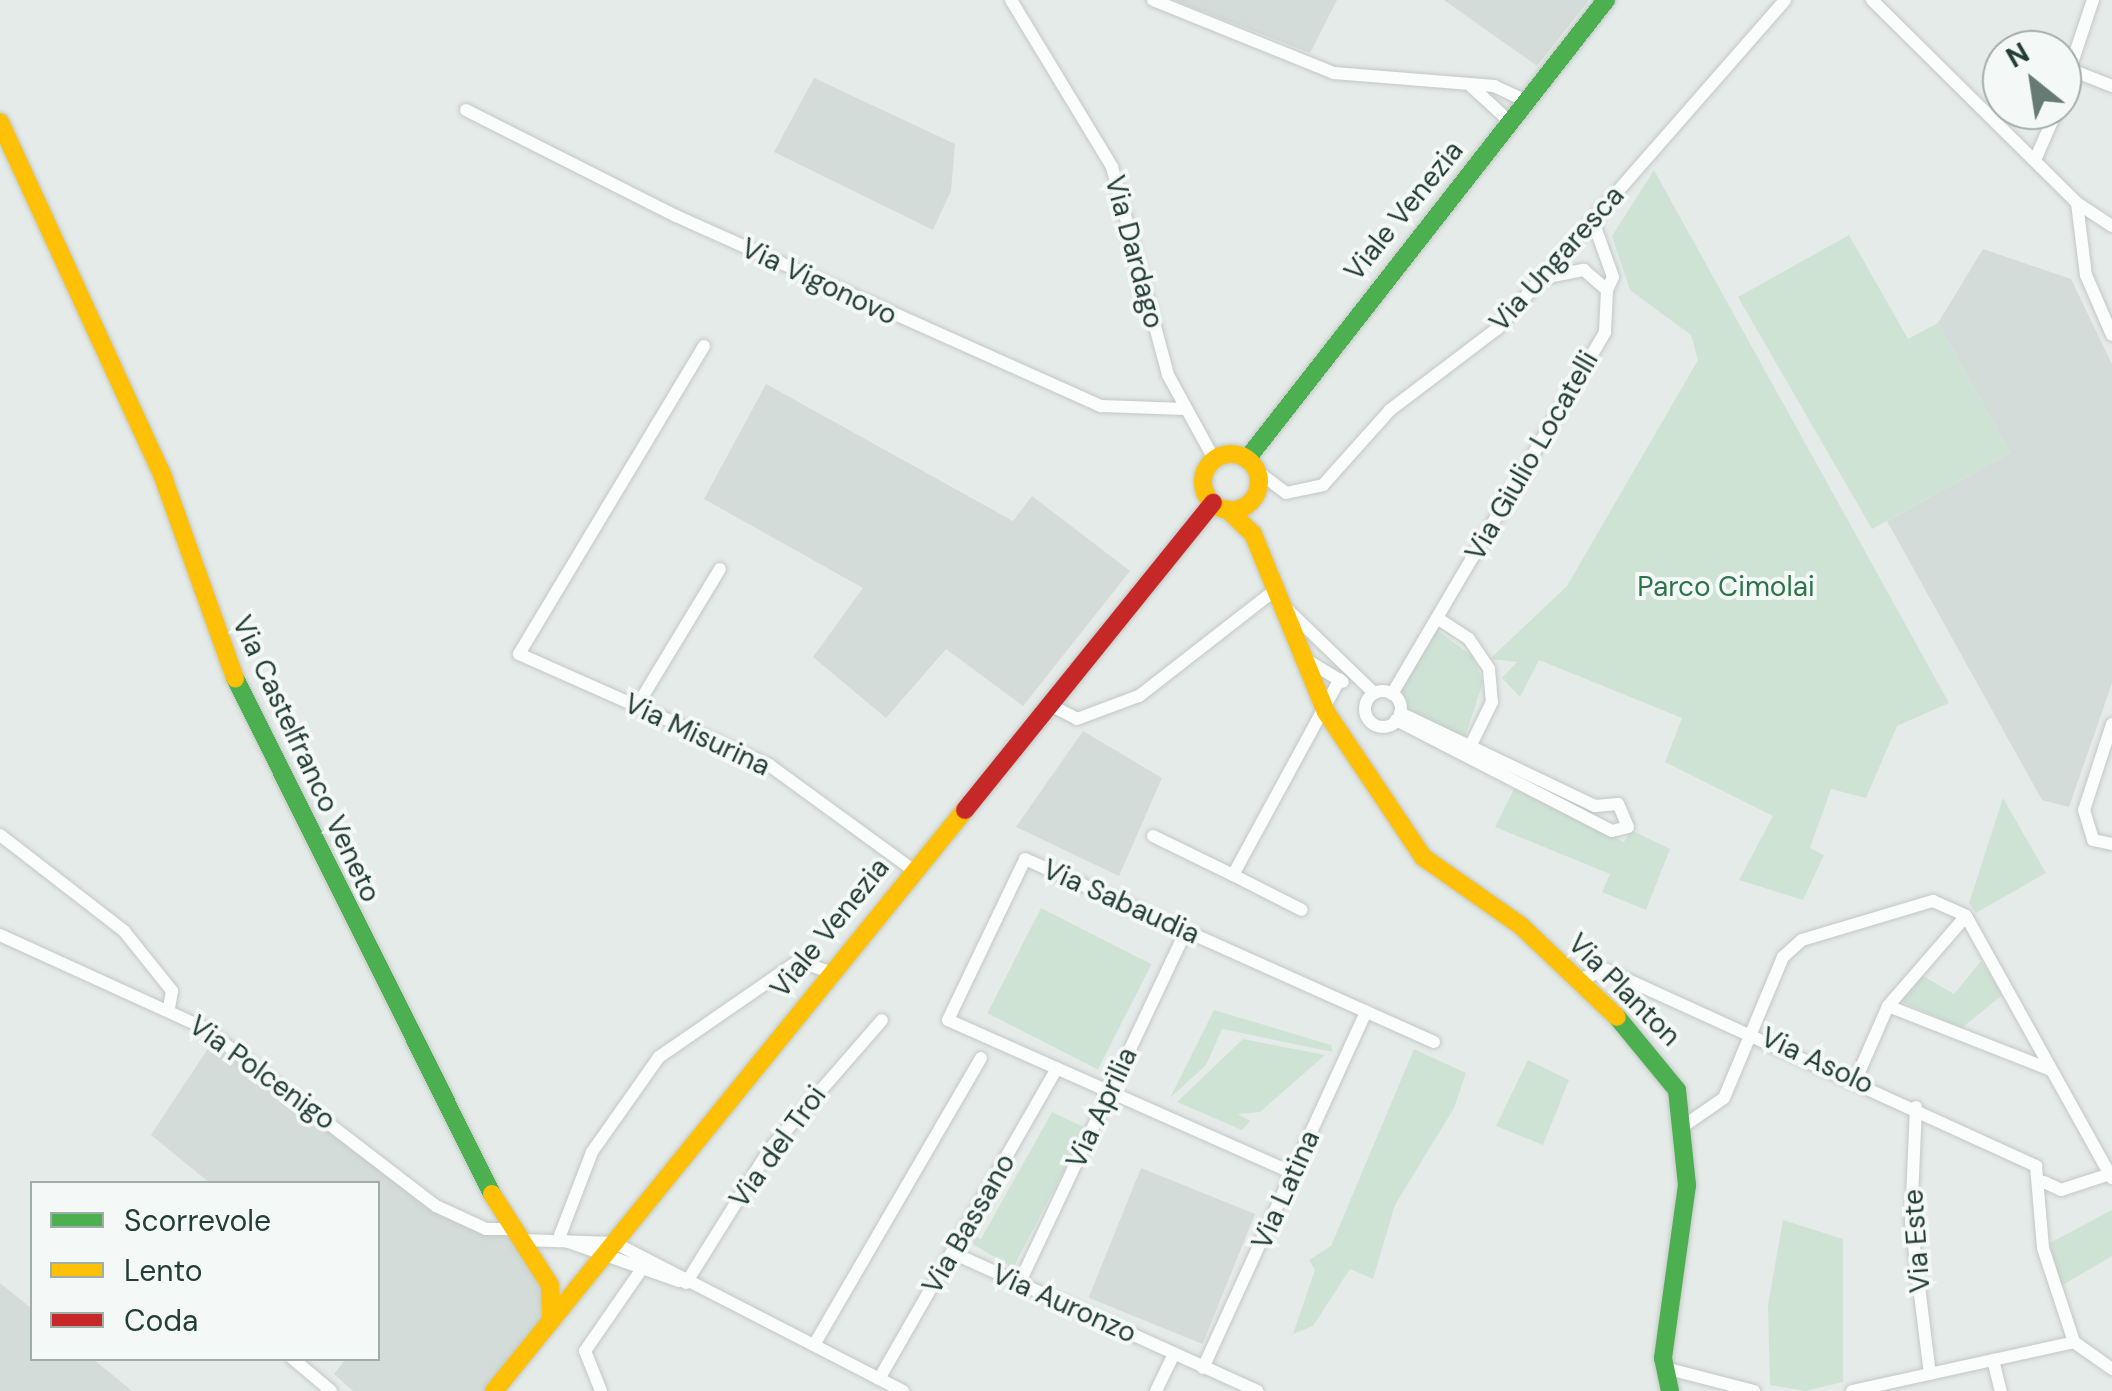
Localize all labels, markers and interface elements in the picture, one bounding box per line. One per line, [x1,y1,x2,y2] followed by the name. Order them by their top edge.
[1982,30,2082,130] north arrow
[2000,34,2036,76] text: N
[1337,134,1471,288] street label: Viale Venezia
[1097,172,1171,332] street label: Via Dardago
[1483,179,1631,339] street label: Via Ungaresca
[736,231,902,333] street label: Via Vigonovo
[1458,345,1606,567] street label: Via Giulio Locatelli
[1637,570,1815,604] park label: Parco Cimolai
[225,610,387,908] street label: Via Castelfranco Veneto
[619,687,775,783] street label: Via Misurina
[763,851,897,1005] street label: Viale Venezia
[1037,853,1205,951] street label: Via Sabaudia
[1561,927,1687,1053] street label: Via Planton
[182,1009,342,1137] street label: Via Polcenigo
[1755,1020,1879,1102] street label: Via Asolo
[1059,1042,1145,1174] street label: Via Aprilia
[723,1079,833,1215] street label: Via del Troi
[1245,1125,1327,1255] street label: Via Latina
[915,1148,1023,1300] street label: Via Bassano
[30,1181,380,1361] legend
[1897,1188,1937,1294] street label: Via Este
[124,1201,271,1240] text: Scorrevole
[124,1251,203,1290] text: Lento
[987,1257,1141,1351] street label: Via Auronzo
[124,1301,198,1340] text: Coda

